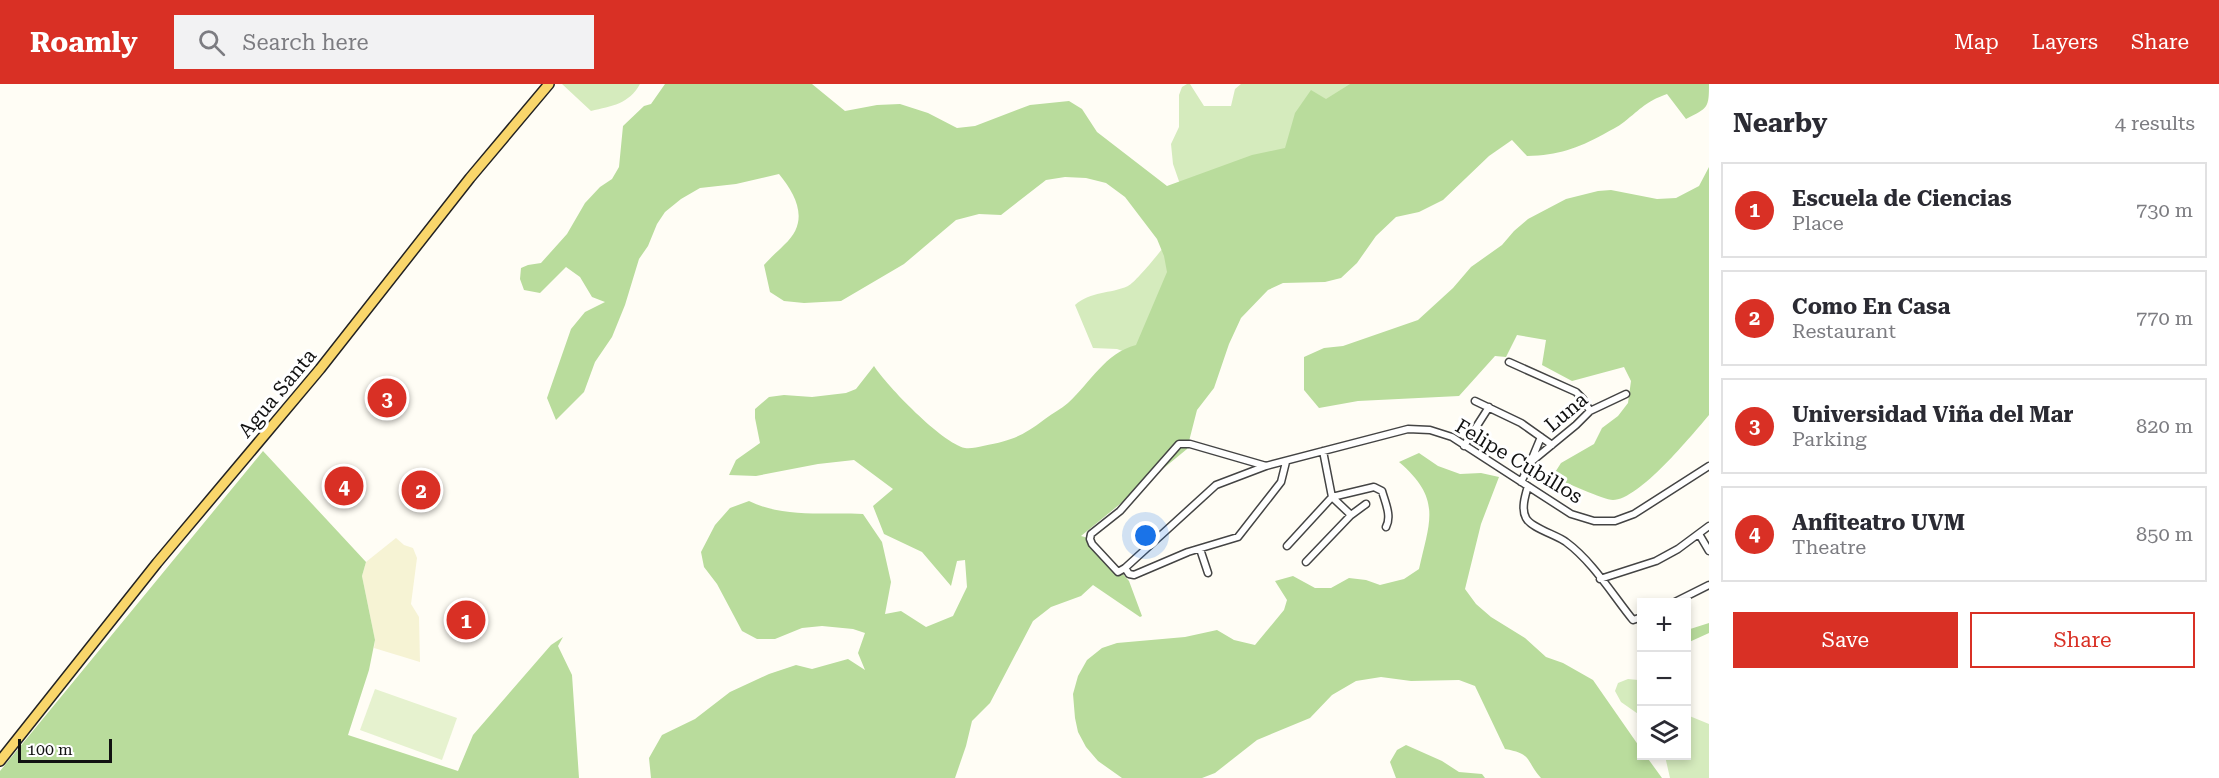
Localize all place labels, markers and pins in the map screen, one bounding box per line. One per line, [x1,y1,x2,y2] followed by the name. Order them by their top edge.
[368,376,406,420] pin: 3
[324,464,364,508] pin: 4
[402,468,440,512] pin: 2
[446,598,486,642] pin: 1

